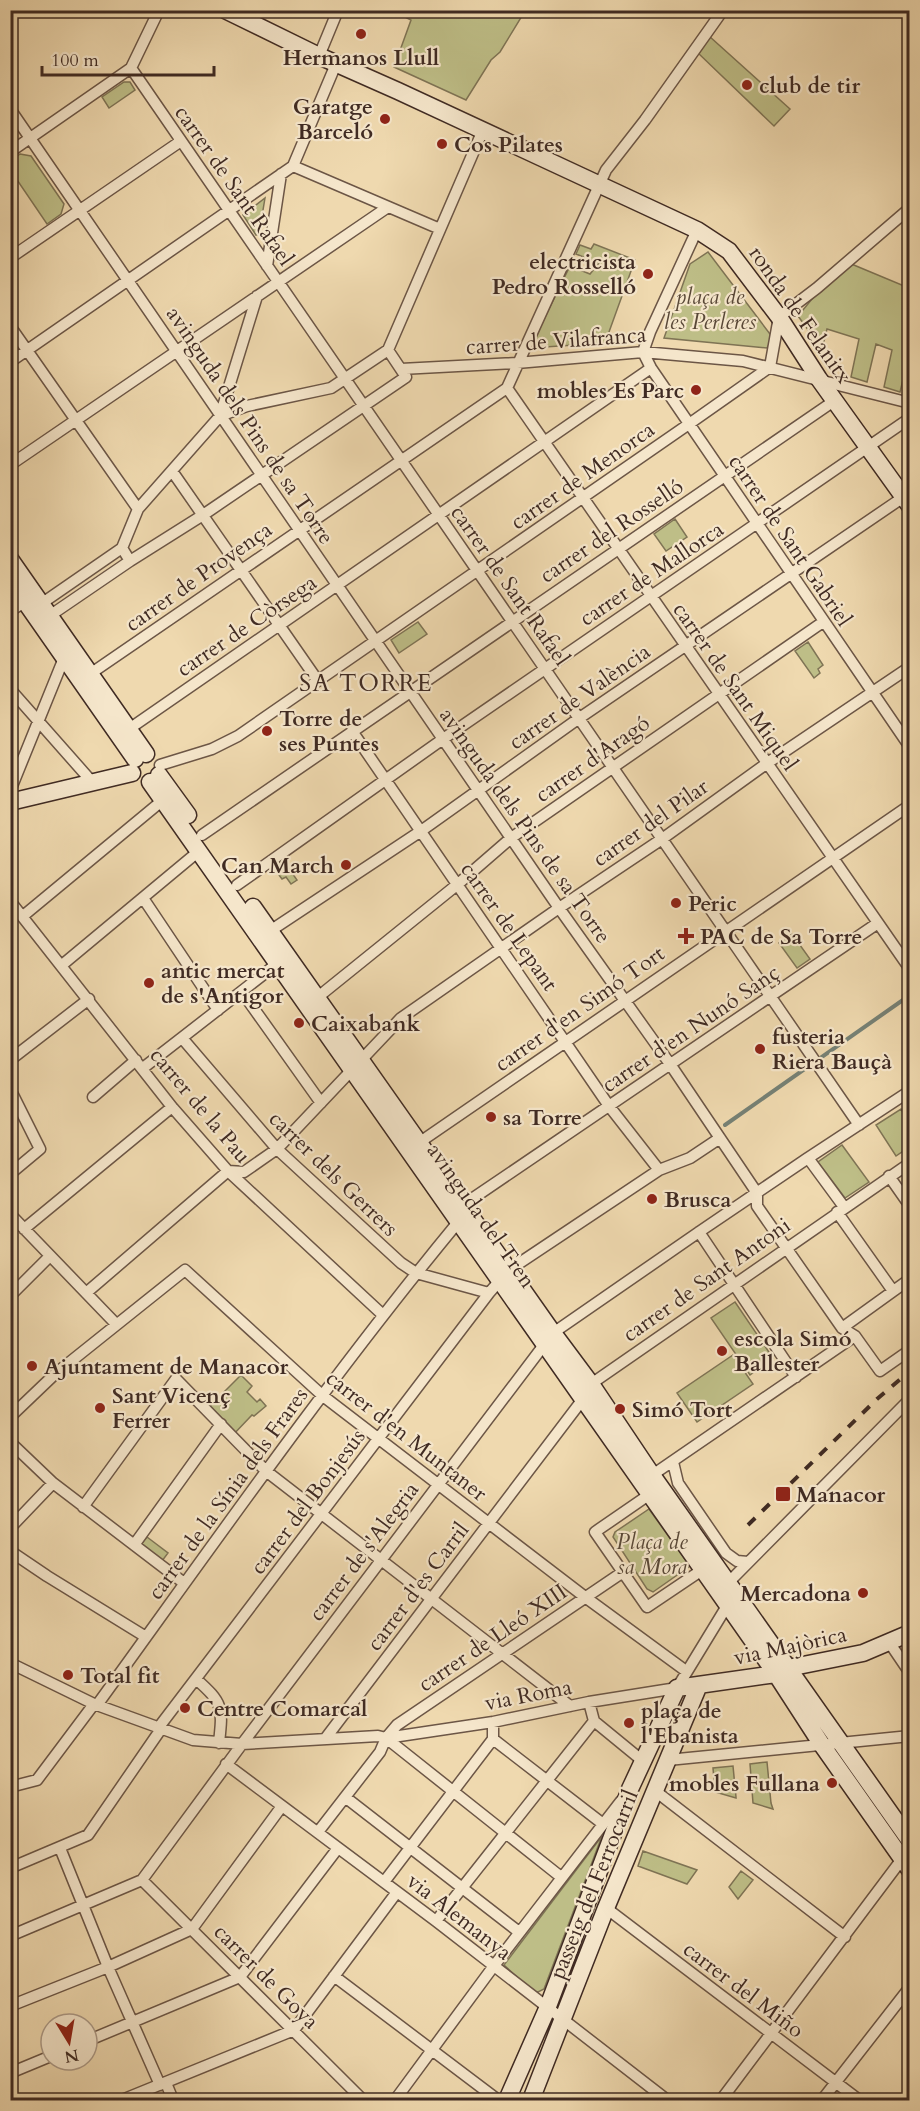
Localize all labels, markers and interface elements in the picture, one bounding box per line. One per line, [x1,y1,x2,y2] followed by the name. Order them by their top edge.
[354,27,368,41] marker: Hermanos Llull
[42,39,214,77] scale bar
[283,43,440,73] place label: Hermanos Llull
[51,48,99,73] text: 100 m
[759,71,861,101] place label: club de tir
[740,78,754,92] marker: club de tir
[293,92,373,147] place label: Garatge Barceló
[168,99,301,272] street label: carrer de Sant Rafael
[378,112,392,126] marker: Garatge Barceló
[454,130,563,160] place label: Cos Pilates
[435,137,449,151] marker: Cos Pilates
[742,240,859,389] street label: ronda de Felanitx
[492,247,636,302] place label: electricista Pedro Rosselló
[641,267,655,281] marker: electricista Pedro Rosselló
[664,282,757,337] park label: plaça de les Perleres
[159,301,341,550] street label: avinguda dels Pins de sa Torre
[465,320,648,362] street label: carrer de Vilafranca
[537,376,684,406] place label: mobles Es Parc
[689,383,703,397] marker: mobles Es Parc
[504,415,661,537] street label: carrer de Menorca
[721,449,859,633] street label: carrer de Sant Gabriel
[534,471,690,590] street label: carrer del Rosselló
[444,499,577,672] street label: carrer de Sant Rafael
[574,514,730,633] street label: carrer de Mallorca
[119,515,279,639] street label: carrer de Provença
[171,568,323,684] street label: carrer de Còrsega
[666,596,805,777] street label: carrer de Sant Miquel
[503,636,657,757] street label: carrer de València
[299,667,433,700] district label: SA TORRE
[432,702,618,949] street label: avinguda dels Pins de sa Torre
[279,704,379,759] place label: Torre de ses Puntes
[529,708,656,809] street label: carrer d'Aragó
[260,724,274,738] marker: Torre de ses Puntes
[587,771,715,874] street label: carrer del Pilar
[221,851,334,881] place label: Can March
[454,856,565,997] street label: carrer de Lepant
[339,858,353,872] marker: Can March
[688,889,737,919] place label: Peric
[669,896,683,910] marker: Peric
[700,922,862,952] place label: PAC de Sa Torre
[677,927,695,945] marker: PAC de Sa Torre
[489,939,671,1079] street label: carrer d'en Simó Tort
[161,956,285,1011] place label: antic mercat de s'Antigor
[596,958,786,1100] street label: carrer d'en Nunó Sanç
[142,976,156,990] marker: antic mercat de s'Antigor
[311,1009,421,1039] place label: Caixabank
[292,1016,306,1030] marker: Caixabank
[772,1022,892,1077] place label: fusteria Riera Bauçà
[143,1041,258,1170] street label: carrer de la Pau
[753,1042,767,1056] marker: fusteria Riera Bauçà
[503,1103,582,1133] place label: sa Torre
[262,1104,404,1243] street label: carrer dels Gerrers
[484,1110,498,1124] marker: sa Torre
[420,1137,543,1295] street label: avinguda del Tren
[664,1185,731,1215] place label: Brusca
[645,1192,659,1206] marker: Brusca
[617,1211,797,1349] street label: carrer de Sant Antoni
[734,1324,852,1379] place label: escola Simó Ballester
[715,1344,729,1358] marker: escola Simó Ballester
[44,1352,288,1382] place label: Ajuntament de Manacor
[25,1359,39,1373] marker: Ajuntament de Manacor
[320,1363,494,1509] street label: carrer d'en Muntaner
[112,1381,231,1436] place label: Sant Vicenç Ferrer
[141,1381,315,1606] street label: carrer de la Sínia dels Frares
[632,1395,733,1425] place label: Simó Tort
[93,1401,107,1415] marker: Sant Vicenç Ferrer
[613,1402,627,1416] marker: Simó Tort
[243,1423,372,1581] street label: carrer del Bonjesús
[302,1476,426,1627] street label: carrer de s'Alegria
[796,1480,886,1510] place label: Manacor
[774,1485,792,1503] marker: Manacor
[360,1516,476,1657] street label: carrer d'es Carril
[616,1527,688,1582] park label: Plaça de sa Mora
[412,1577,573,1699] street label: carrer de Lleó XIII
[740,1579,851,1609] place label: Mercadona
[856,1586,870,1600] marker: Mercadona
[731,1619,850,1673] street label: via Majòrica
[80,1661,160,1691] place label: Total fit
[61,1668,75,1682] marker: Total fit
[482,1672,575,1718] street label: via Roma
[197,1694,368,1724] place label: Centre Comarcal
[641,1696,739,1751] place label: plaça de l'Ebanista
[178,1701,192,1715] marker: Centre Comarcal
[622,1716,636,1730] marker: plaça de l'Ebanista
[669,1769,820,1799] place label: mobles Fullana
[825,1776,839,1790] marker: mobles Fullana
[542,1785,646,1983] street label: passeig del Ferrocarril
[401,1866,519,1968] street label: via Alemanya
[207,1917,326,2036] street label: carrer de Goya
[677,1934,810,2045] street label: carrer del Miño
[39,2012,99,2072] north arrow
[63,2044,81,2068] text: N

